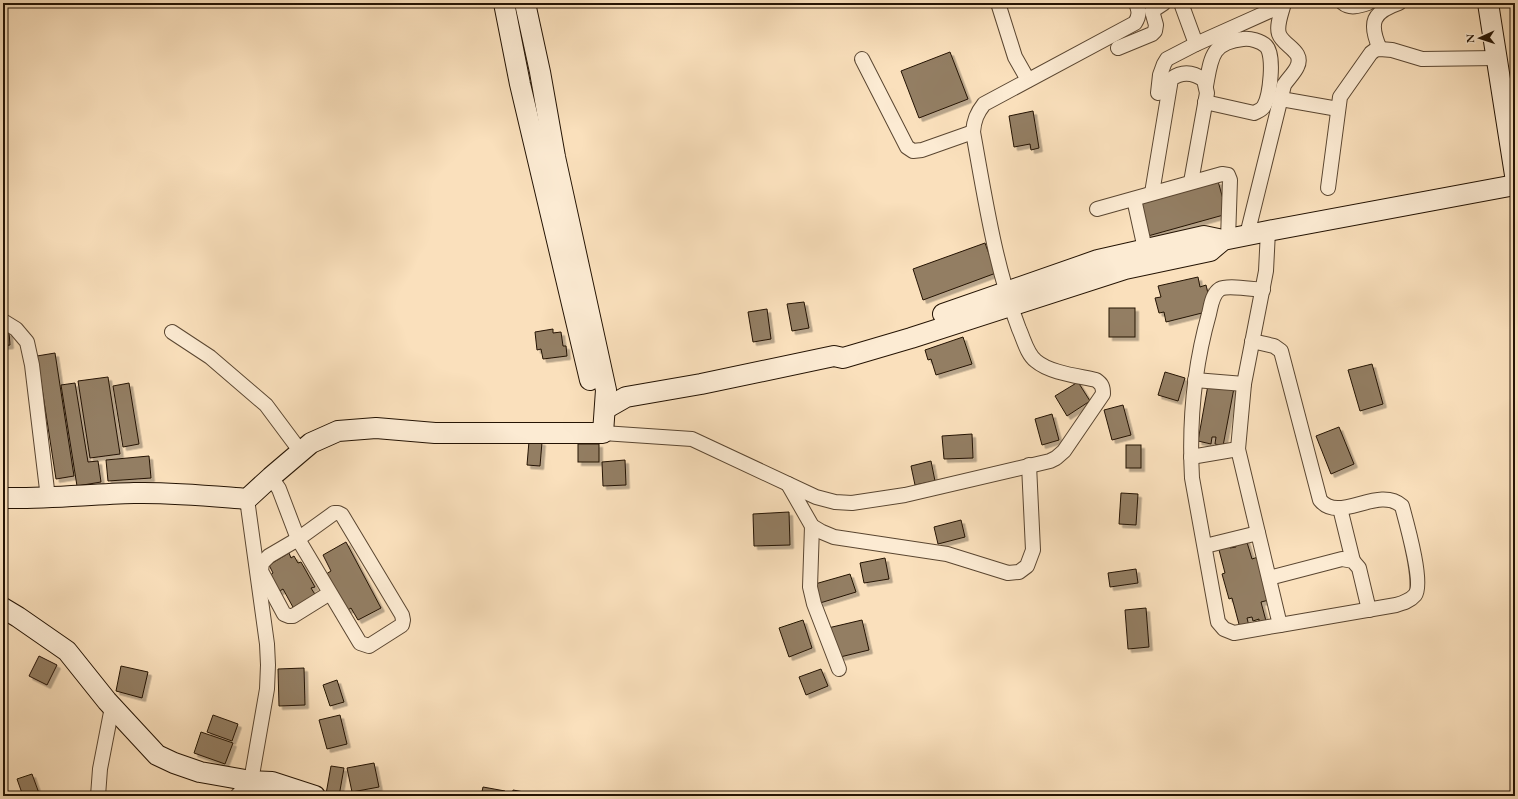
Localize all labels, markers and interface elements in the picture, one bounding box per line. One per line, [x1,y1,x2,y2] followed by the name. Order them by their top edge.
[1460,18,1500,58] north arrow
[1463,34,1477,43] text: N

